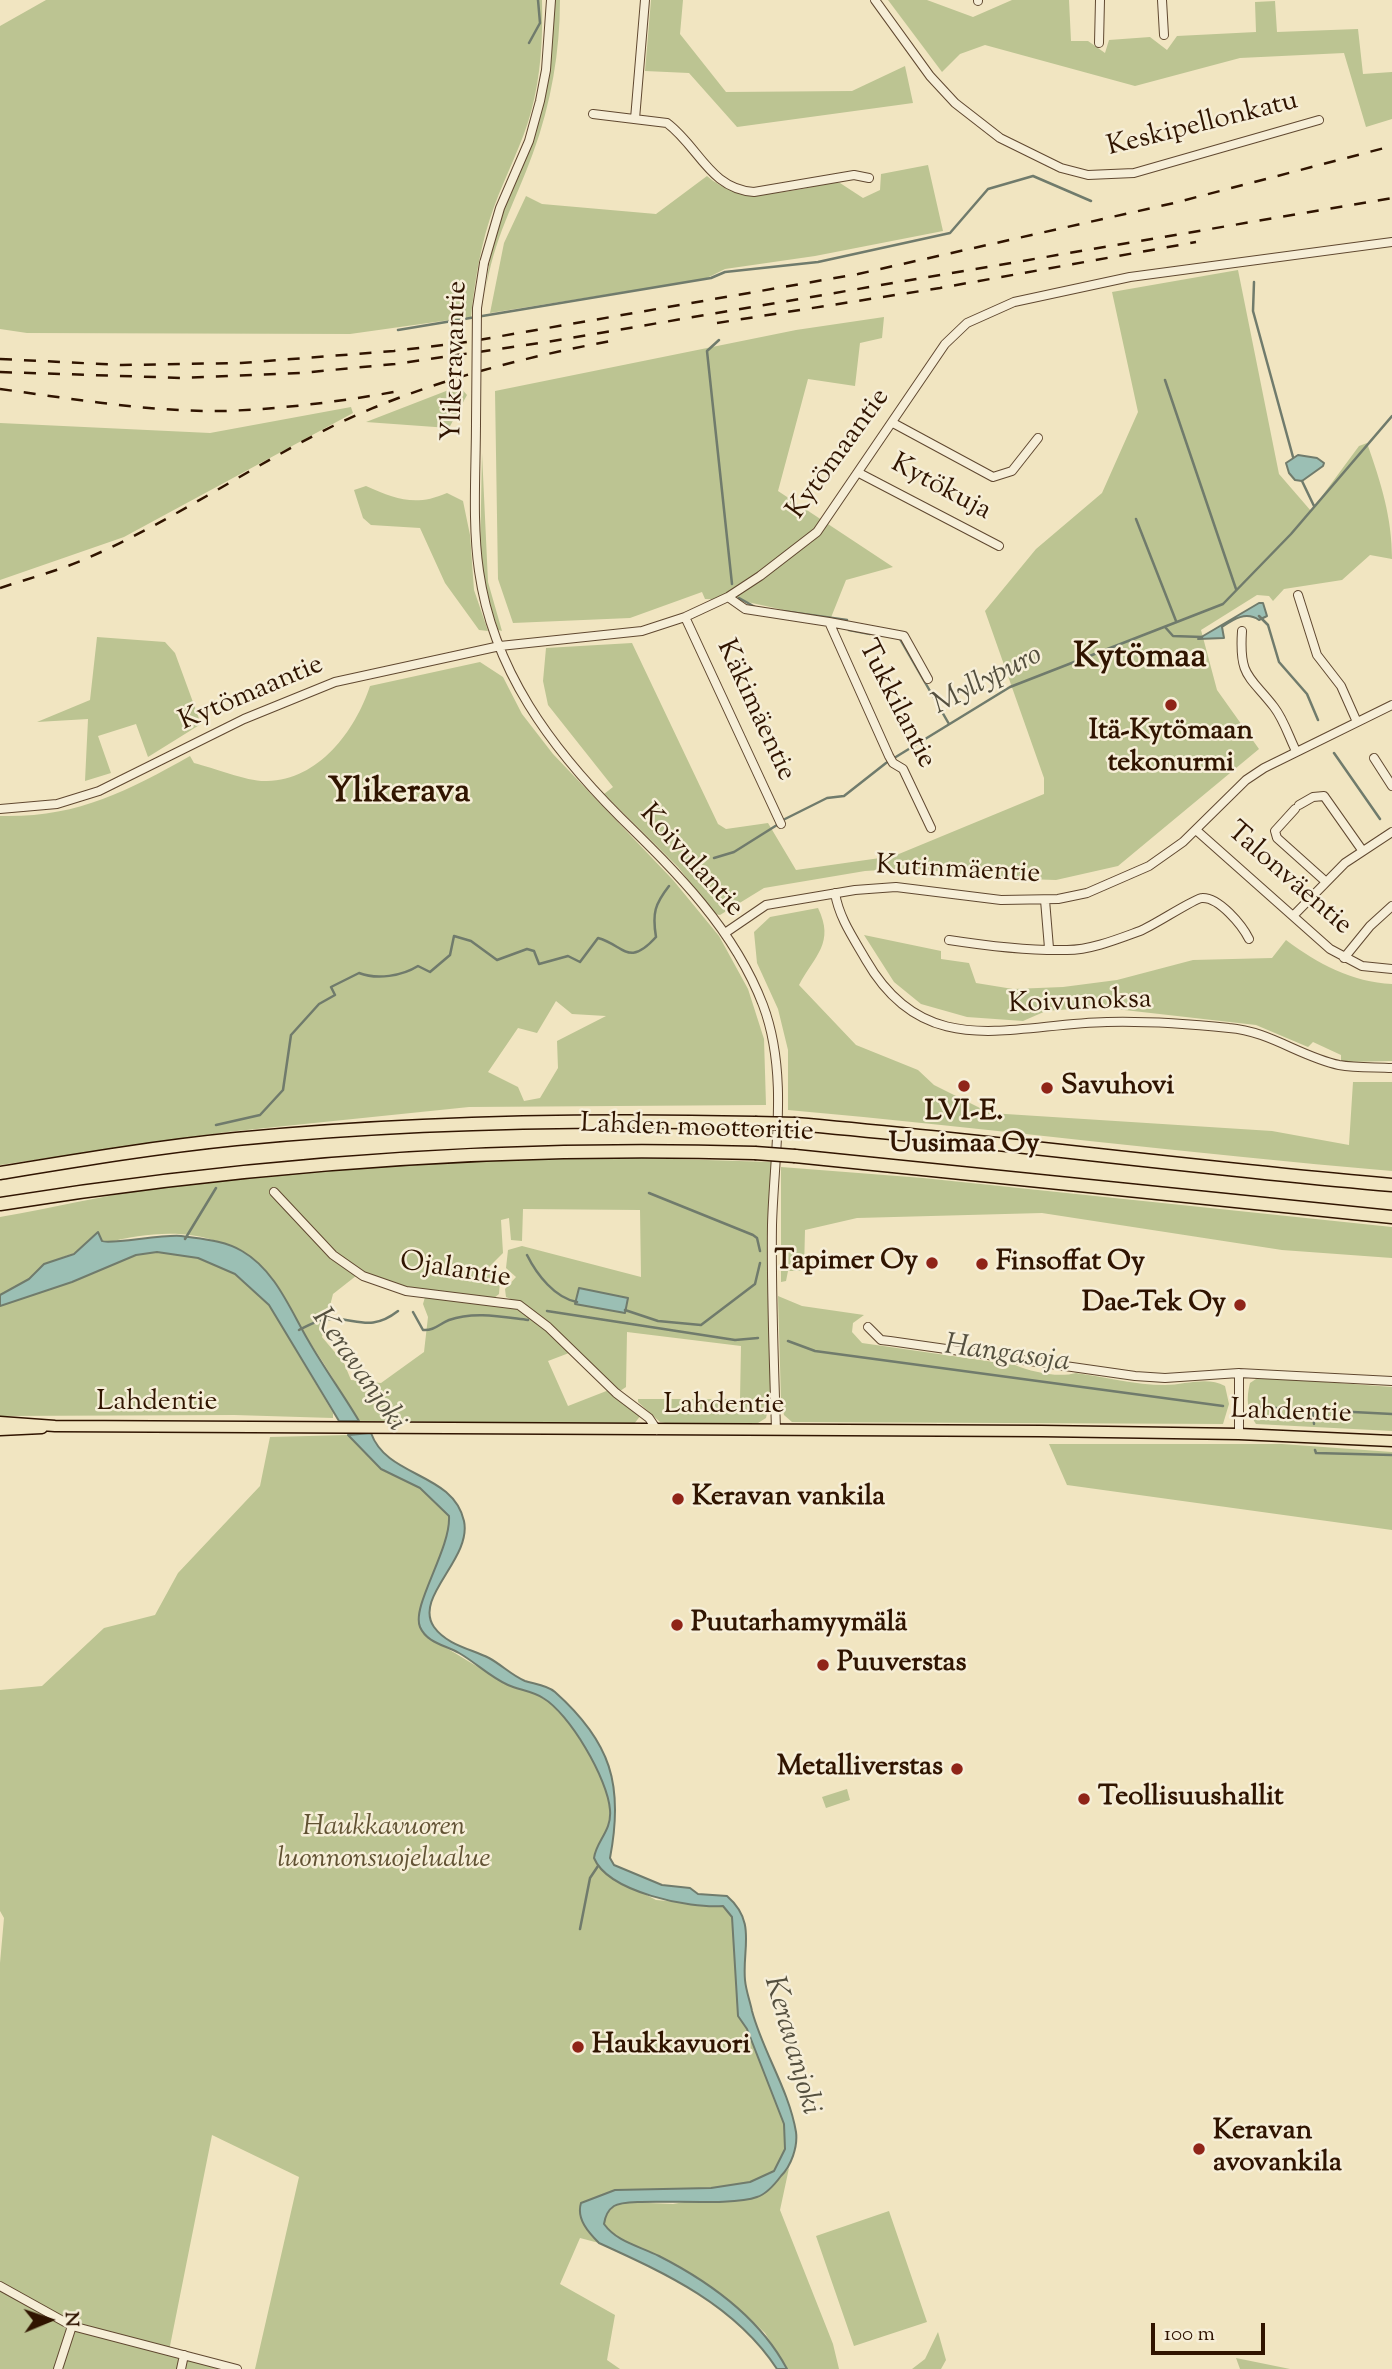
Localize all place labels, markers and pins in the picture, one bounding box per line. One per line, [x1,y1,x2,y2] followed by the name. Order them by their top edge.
[1163,697,1179,713] marker: Itä-Kytömaan tekonurmi
[1089,716,1253,782] place label: Itä-Kytömaan tekonurmi
[1061,1071,1174,1105] place label: Savuhovi
[956,1078,972,1094] marker: LVI-E. Uusimaa Oy
[1039,1080,1055,1096] marker: Savuhovi
[889,1097,1039,1163] place label: LVI-E. Uusimaa Oy
[774,1246,918,1280] place label: Tapimer Oy
[996,1247,1145,1281] place label: Finsoffat Oy
[924,1255,940,1271] marker: Tapimer Oy
[974,1256,990,1272] marker: Finsoffat Oy
[1082,1288,1226,1322] place label: Dae-Tek Oy
[1232,1297,1248,1313] marker: Dae-Tek Oy
[692,1482,885,1516] place label: Keravan vankila
[670,1491,686,1507] marker: Keravan vankila
[691,1608,907,1642] place label: Puutarhamyymälä
[669,1617,685,1633] marker: Puutarhamyymälä
[837,1648,967,1682] place label: Puuverstas
[815,1657,831,1673] marker: Puuverstas
[777,1752,943,1786] place label: Metalliverstas
[949,1761,965,1777] marker: Metalliverstas
[1098,1782,1284,1816] place label: Teollisuushallit
[1076,1791,1092,1807] marker: Teollisuushallit
[592,2030,750,2064] place label: Haukkavuori
[570,2039,586,2055] marker: Haukkavuori
[1213,2116,1342,2182] place label: Keravan avovankila
[1191,2141,1207,2157] marker: Keravan avovankila

